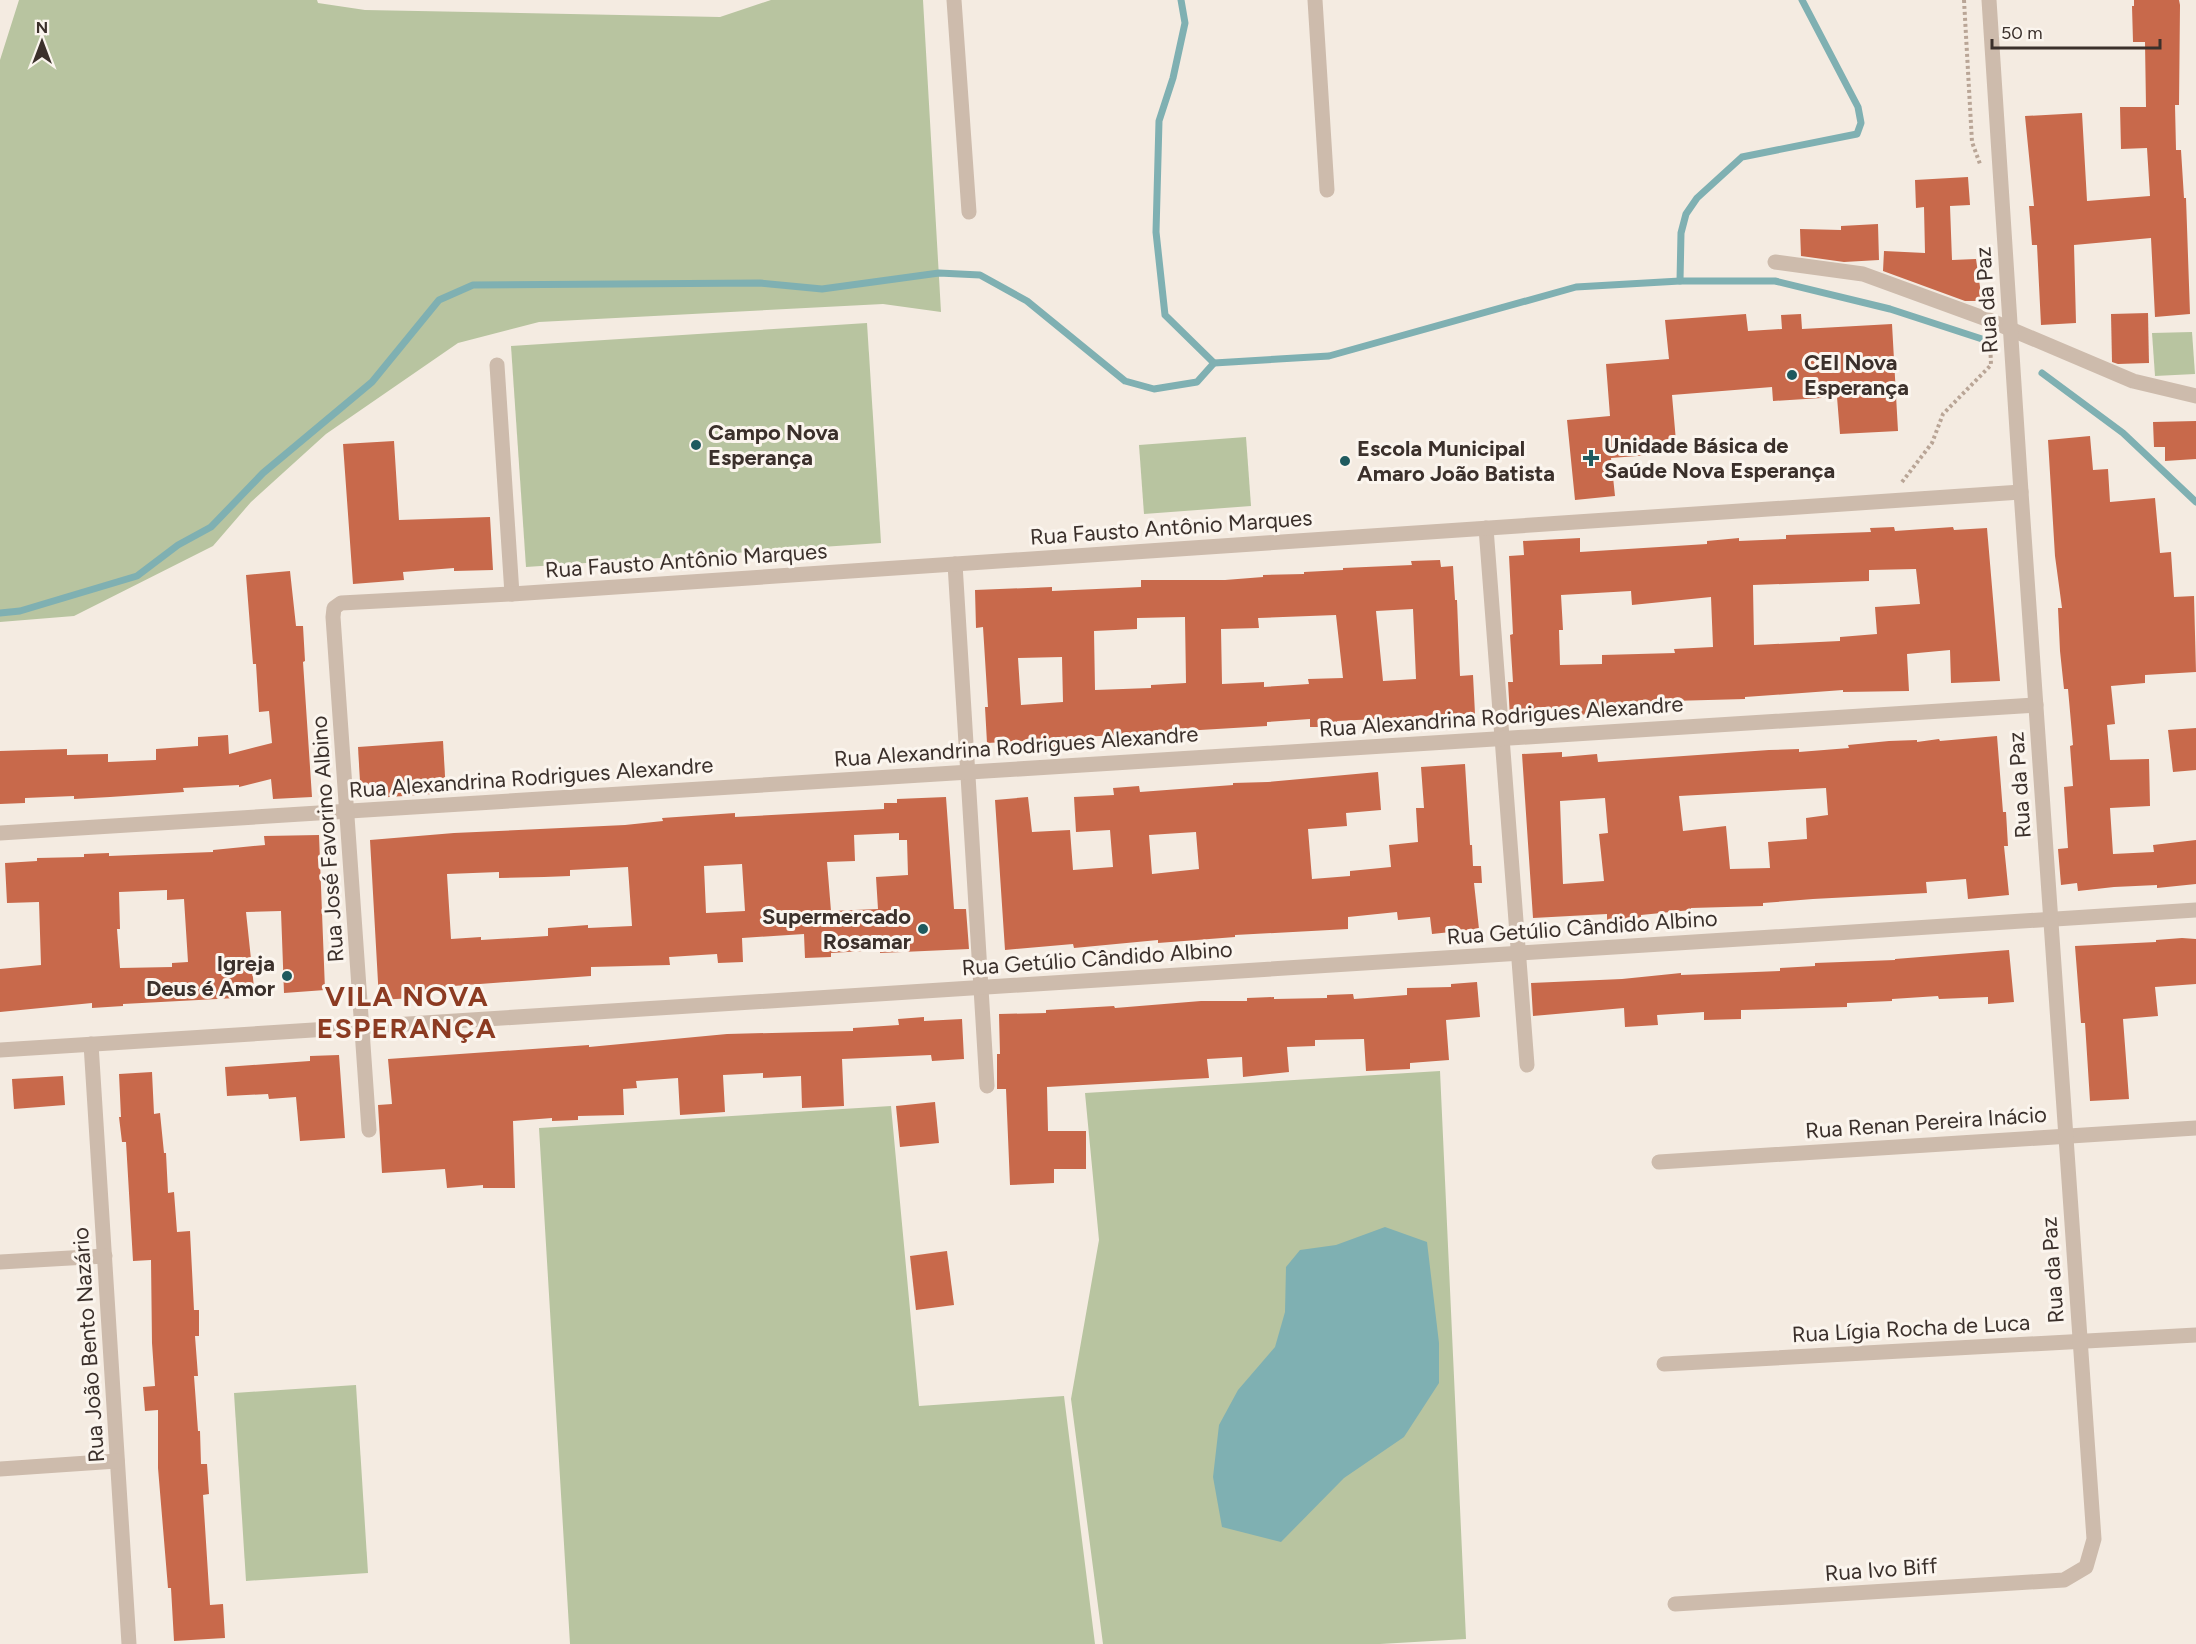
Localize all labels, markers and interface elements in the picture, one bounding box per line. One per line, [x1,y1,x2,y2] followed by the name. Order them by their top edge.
[12,12,72,72] north arrow
[1992,12,2160,50] scale bar
[36,18,48,37] text: N
[2001,22,2043,44] text: 50 m
[1969,246,2004,354] street label: Rua da Paz
[1804,349,1909,401] place label: CEI Nova Esperança
[1785,368,1799,382] marker: CEI Nova Esperança
[708,419,839,471] place label: Campo Nova Esperança
[1604,432,1835,484] place label: Unidade Básica de Saúde Nova Esperança
[1357,435,1555,487] place label: Escola Municipal Amaro João Batista
[689,438,703,452] marker: Campo Nova Esperança
[1582,449,1600,467] marker: Unidade Básica de Saúde Nova Esperança
[1338,454,1352,468] marker: Escola Municipal Amaro João Batista
[1029,504,1313,551] street label: Rua Fausto Antônio Marques
[544,537,828,584] street label: Rua Fausto Antônio Marques
[1318,690,1684,743] street label: Rua Alexandrina Rodrigues Alexandre
[305,715,350,963] street label: Rua José Favorino Albino
[833,720,1199,773] street label: Rua Alexandrina Rodrigues Alexandre
[2002,731,2037,839] street label: Rua da Paz
[348,751,714,804] street label: Rua Alexandrina Rodrigues Alexandre
[762,903,912,955] place label: Supermercado Rosamar
[1446,905,1718,950] street label: Rua Getúlio Cândido Albino
[916,922,930,936] marker: Supermercado Rosamar
[961,936,1233,981] street label: Rua Getúlio Cândido Albino
[146,950,276,1002] place label: Igreja Deus é Amor
[280,969,294,983] marker: Igreja Deus é Amor
[317,979,497,1045] district label: VILA NOVA ESPERANÇA
[1804,1101,2048,1144] street label: Rua Renan Pereira Inácio
[2035,1216,2070,1324] street label: Rua da Paz
[67,1226,110,1464] street label: Rua João Bento Nazário
[1791,1309,2031,1348] street label: Rua Lígia Rocha de Luca
[1824,1552,1939,1587] street label: Rua Ivo Biff

